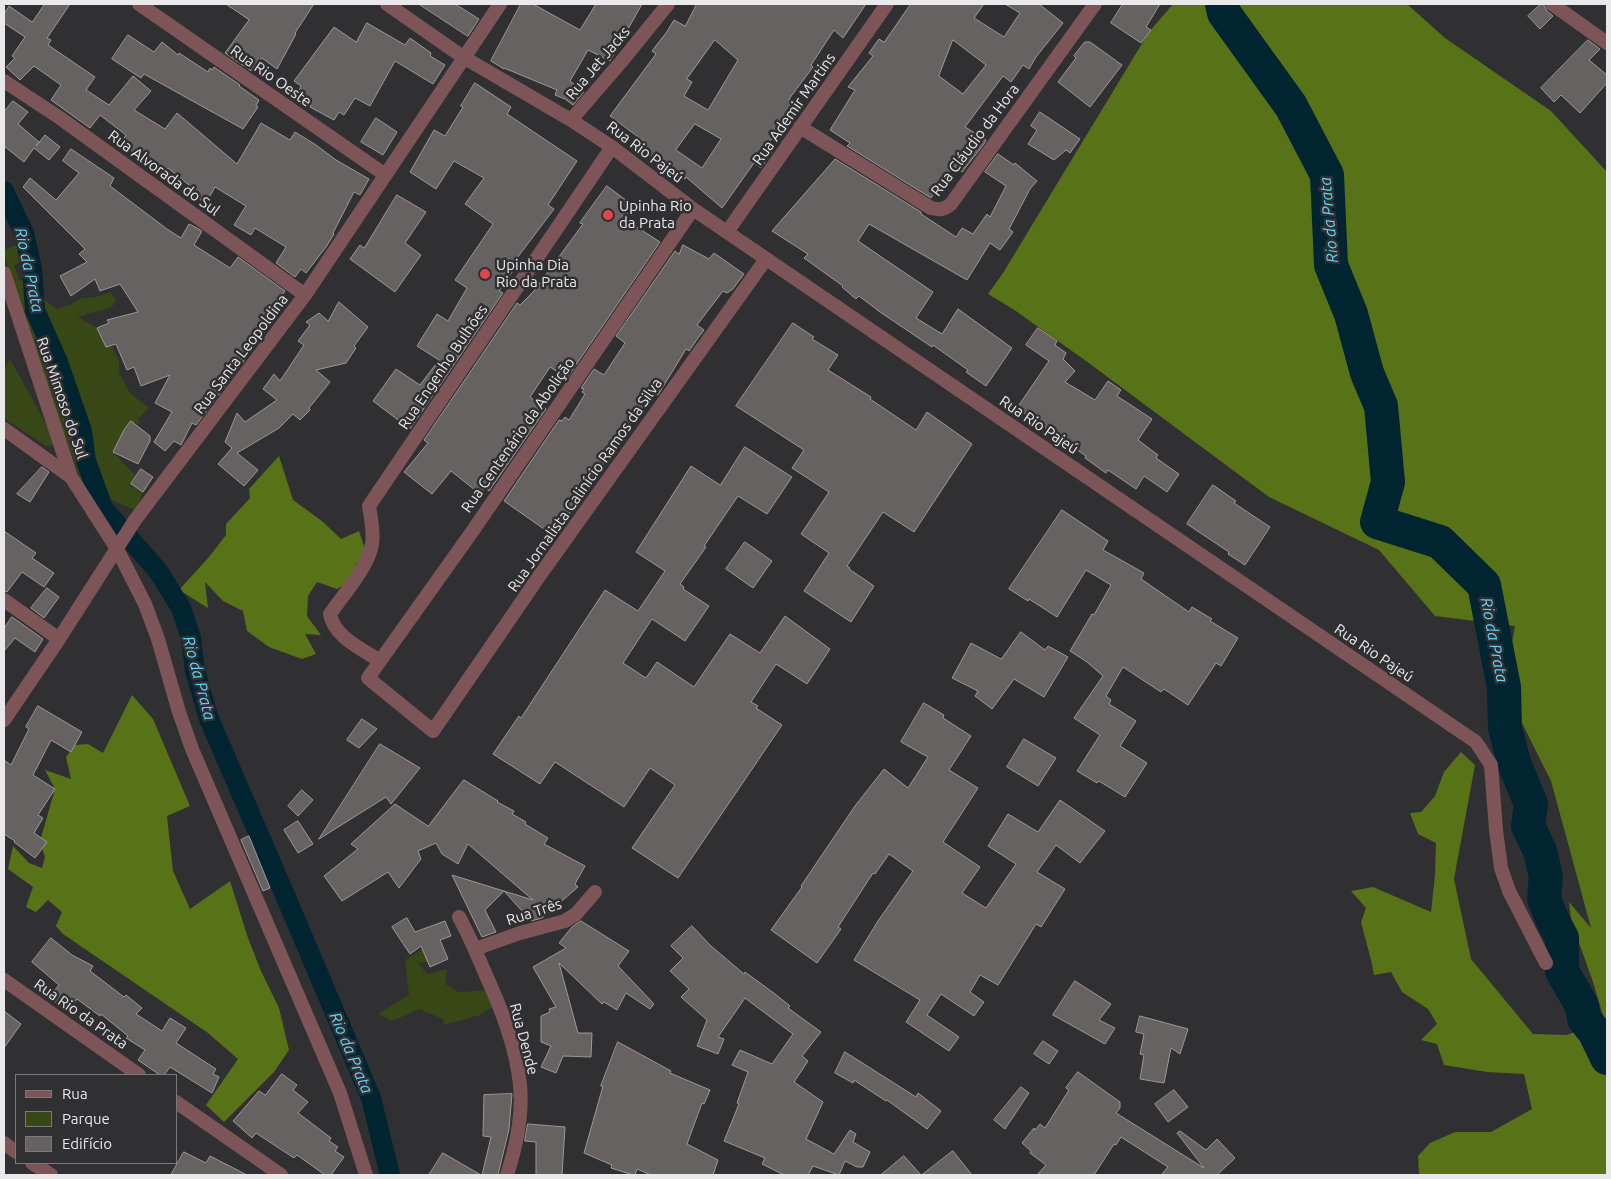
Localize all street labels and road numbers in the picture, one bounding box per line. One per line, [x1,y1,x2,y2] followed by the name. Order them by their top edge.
[562,23,634,103] street label: Rua Jet Jacks
[227,41,315,111] street label: Rua Rio Oeste
[749,50,839,168] street label: Rua Ademir Martins
[927,80,1023,200] street label: Rua Cláudio da Hora
[603,117,687,187] street label: Rua Rio Pajeú
[105,127,223,219] street label: Rua Alvorada do Sul
[190,291,292,417] street label: Rua Santa Leopoldina
[395,301,491,433] street label: Rua Engenho Bulhões
[33,335,91,461] street label: Rua Mimoso do Sul
[458,354,578,516] street label: Rua Centenário da Abolição
[504,375,666,595] street label: Rua Jornalista Calinício Ramos da Silva
[996,392,1082,458] street label: Rua Rio Pajeú
[1331,620,1417,686] street label: Rua Rio Pajeú
[504,895,564,929] street label: Rua Três
[31,975,131,1053] street label: Rua Rio da Prata
[506,1001,542,1077] street label: Rua Dende

